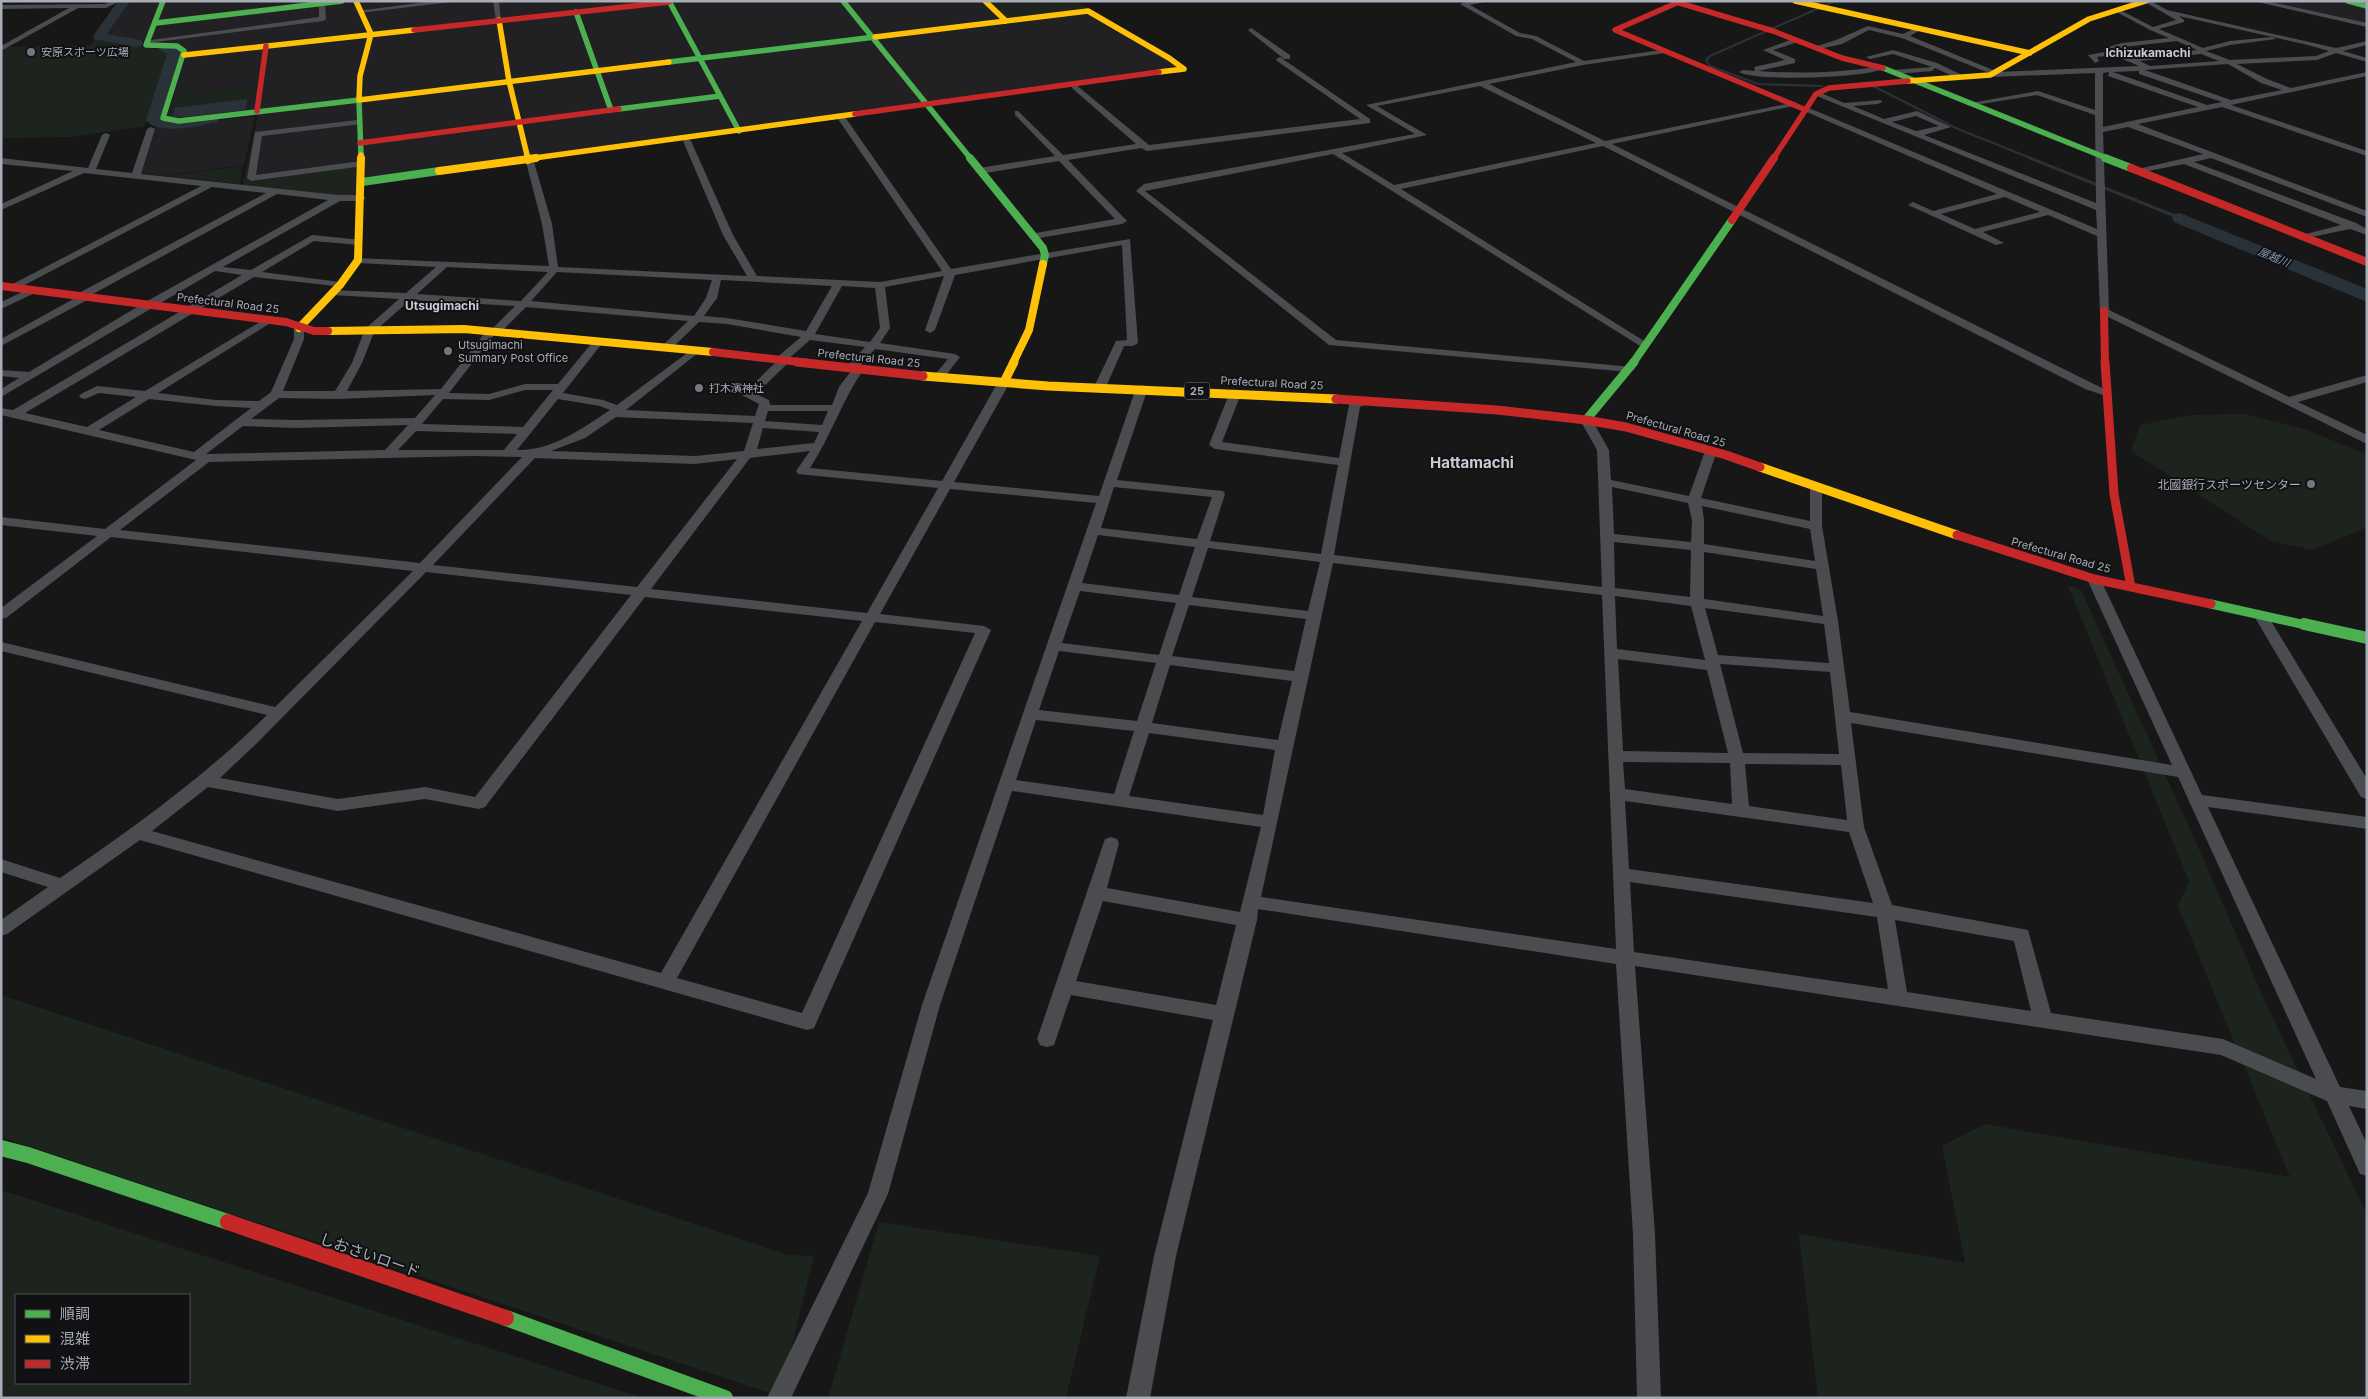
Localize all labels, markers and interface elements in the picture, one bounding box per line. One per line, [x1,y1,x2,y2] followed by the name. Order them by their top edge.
[41,45,129,59] place label: 安原スポーツ広場
[2105,45,2191,60] district label: Ichizukamachi
[25,46,37,58] marker: 安原スポーツ広場
[2256,244,2293,270] water label: 屋越川
[176,290,280,316] street label: Prefectural Road 25
[405,298,479,313] district label: Utsugimachi
[458,338,568,365] place label: Utsugimachi Summary Post Office
[442,345,454,357] marker: Utsugimachi Summary Post Office
[817,346,921,370] street label: Prefectural Road 25
[1220,373,1324,393] street label: Prefectural Road 25
[709,381,764,395] place label: 打木濱神社
[693,382,705,394] marker: 打木濱神社
[1184,382,1210,400] road number: 25
[1625,408,1728,450] street label: Prefectural Road 25
[1430,453,1514,472] district label: Hattamachi
[2157,477,2301,492] place label: 北國銀行スポーツセンター
[2305,478,2317,490] marker: 北國銀行スポーツセンター
[2010,534,2113,576] street label: Prefectural Road 25
[317,1229,423,1281] street label: しおさいロード
[15,1294,190,1384] legend
[60,1304,90,1323] text: 順調
[60,1329,90,1348] text: 混雑
[60,1354,90,1373] text: 渋滞

